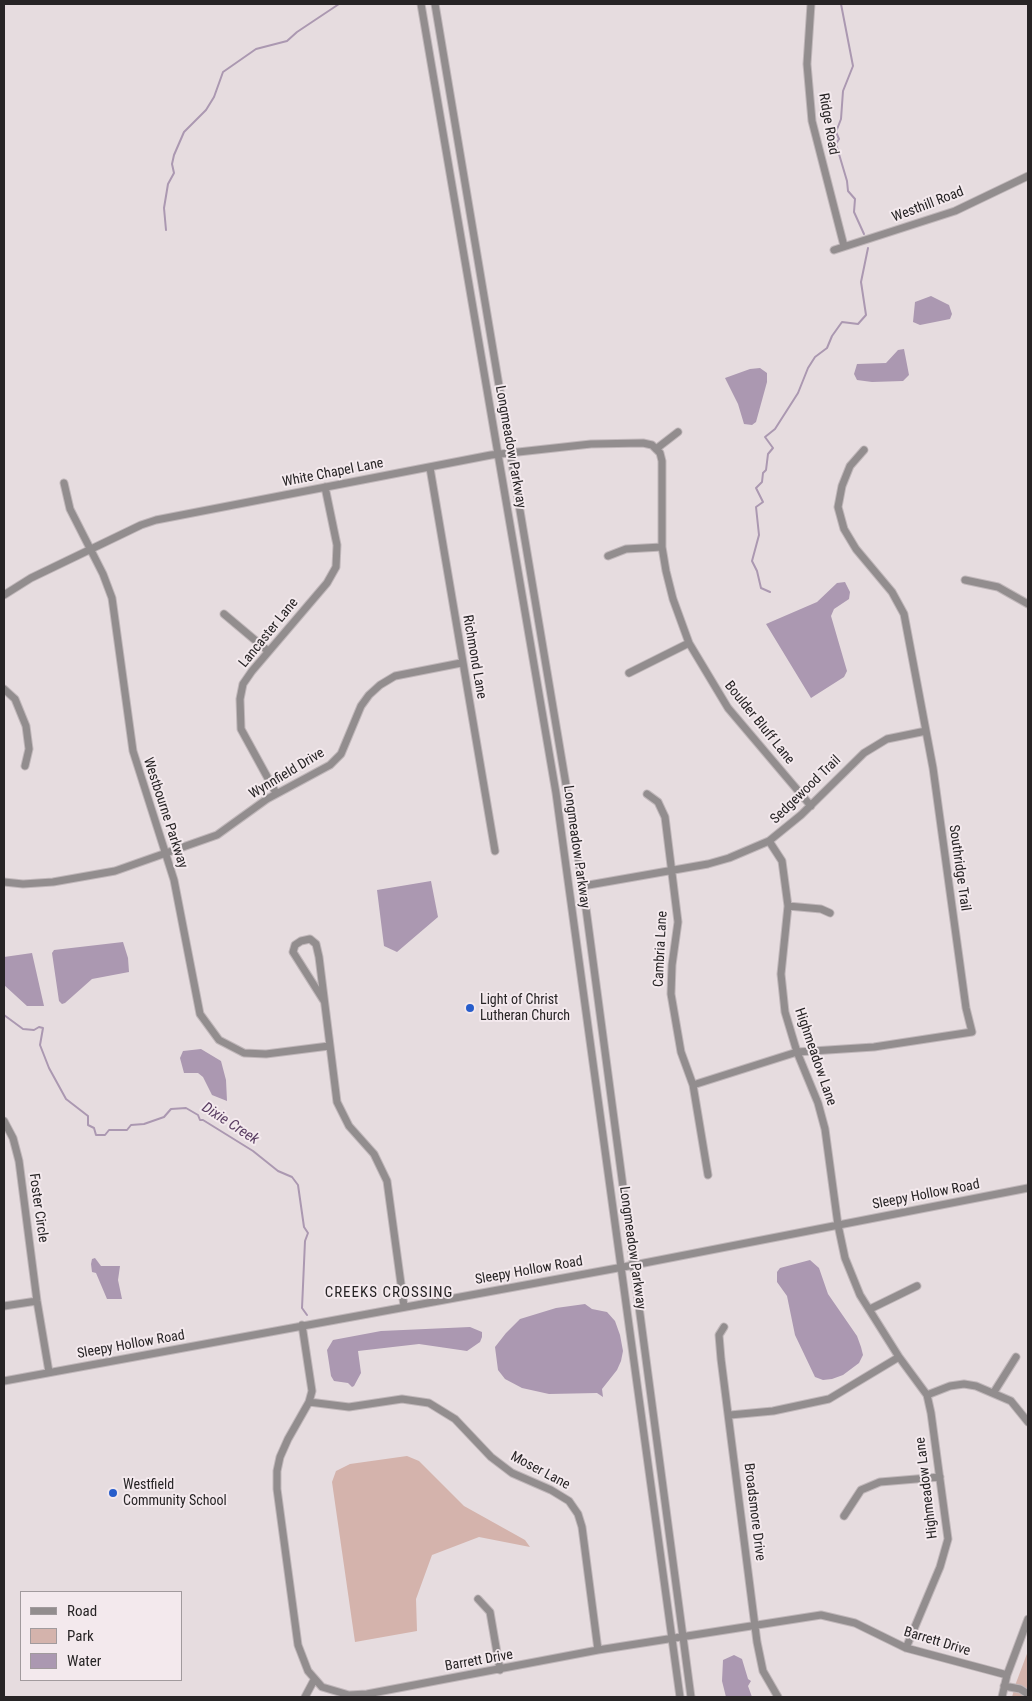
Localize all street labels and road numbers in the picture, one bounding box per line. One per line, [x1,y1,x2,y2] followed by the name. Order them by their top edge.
[814,92,842,156] street label: Ridge Road
[890,184,966,226] street label: Westhill Road
[491,385,529,509] street label: Longmeadow Parkway
[281,455,385,491] street label: White Chapel Lane
[236,595,302,671] street label: Lancaster Lane
[458,614,490,700] street label: Richmond Lane
[720,678,798,768] street label: Boulder Bluff Lane
[246,745,328,803] street label: Wynnfield Drive
[767,752,845,828] street label: Sedgewood Trail
[139,755,191,871] street label: Westbourne Parkway
[559,784,593,910] street label: Longmeadow Parkway
[945,824,973,912] street label: Southridge Trail
[651,911,671,987] street label: Cambria Lane
[790,1006,840,1108] street label: Highmeadow Lane
[25,1172,51,1244] street label: Foster Circle
[871,1176,981,1214] street label: Sleepy Hollow Road
[615,1185,649,1311] street label: Longmeadow Parkway
[474,1253,584,1289] street label: Sleepy Hollow Road
[76,1327,186,1363] street label: Sleepy Hollow Road
[912,1436,942,1540] street label: Highmeadow Lane
[507,1448,573,1494] street label: Moser Lane
[740,1462,768,1562] street label: Broadsmore Drive
[902,1624,972,1660] street label: Barrett Drive
[444,1647,514,1675] street label: Barrett Drive

